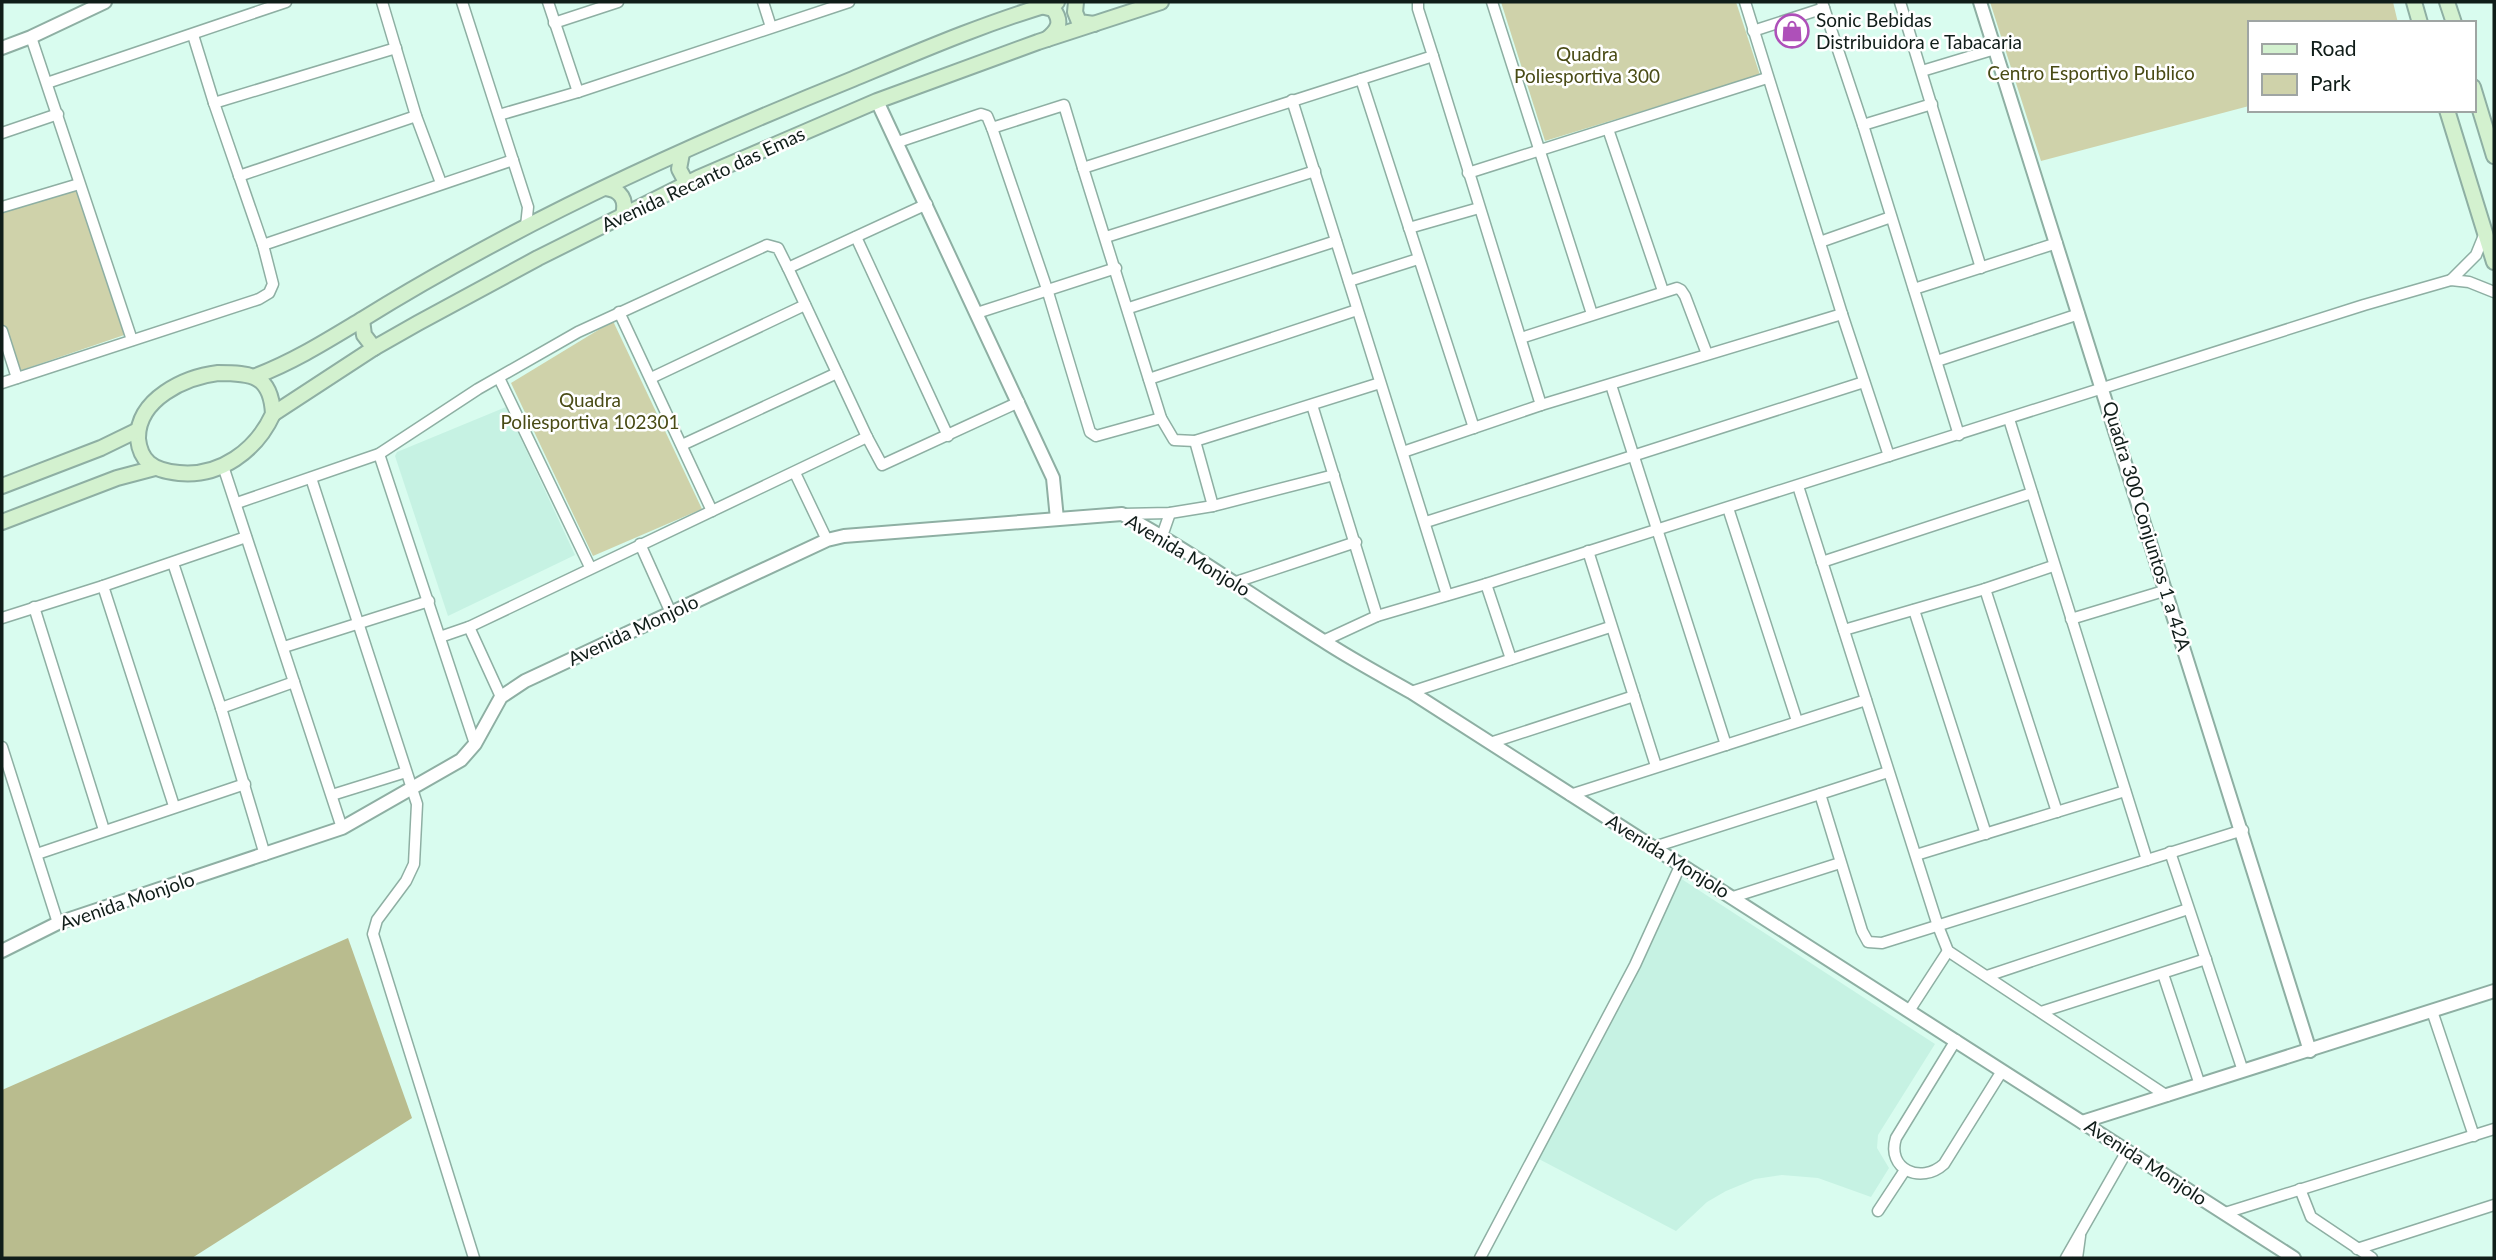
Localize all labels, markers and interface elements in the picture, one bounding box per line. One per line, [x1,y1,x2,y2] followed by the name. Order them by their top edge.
[1816,8,2022,53] place label: Sonic Bebidas Distribuidora e Tabacaria
[1773,12,1811,50] shop icon: Sonic Bebidas Distribuidora e Tabacaria
[2248,21,2475,112] legend
[2310,35,2357,60] text: Road
[1514,42,1660,87] park label: Quadra Poliesportiva 300
[1987,61,2195,84] park label: Centro Esportivo Publico
[2310,70,2351,95] text: Park
[597,121,808,236] street label: Avenida Recanto das Emas
[500,388,680,433] park label: Quadra Poliesportiva 102301
[2098,398,2197,654] street label: Quadra 300 Conjuntos 1 a 42A
[1122,508,1255,601] street label: Avenida Monjolo
[564,589,702,670] street label: Avenida Monjolo
[1602,808,1734,903] street label: Avenida Monjolo
[56,867,197,934] street label: Avenida Monjolo
[2081,1114,2212,1210] street label: Avenida Monjolo

